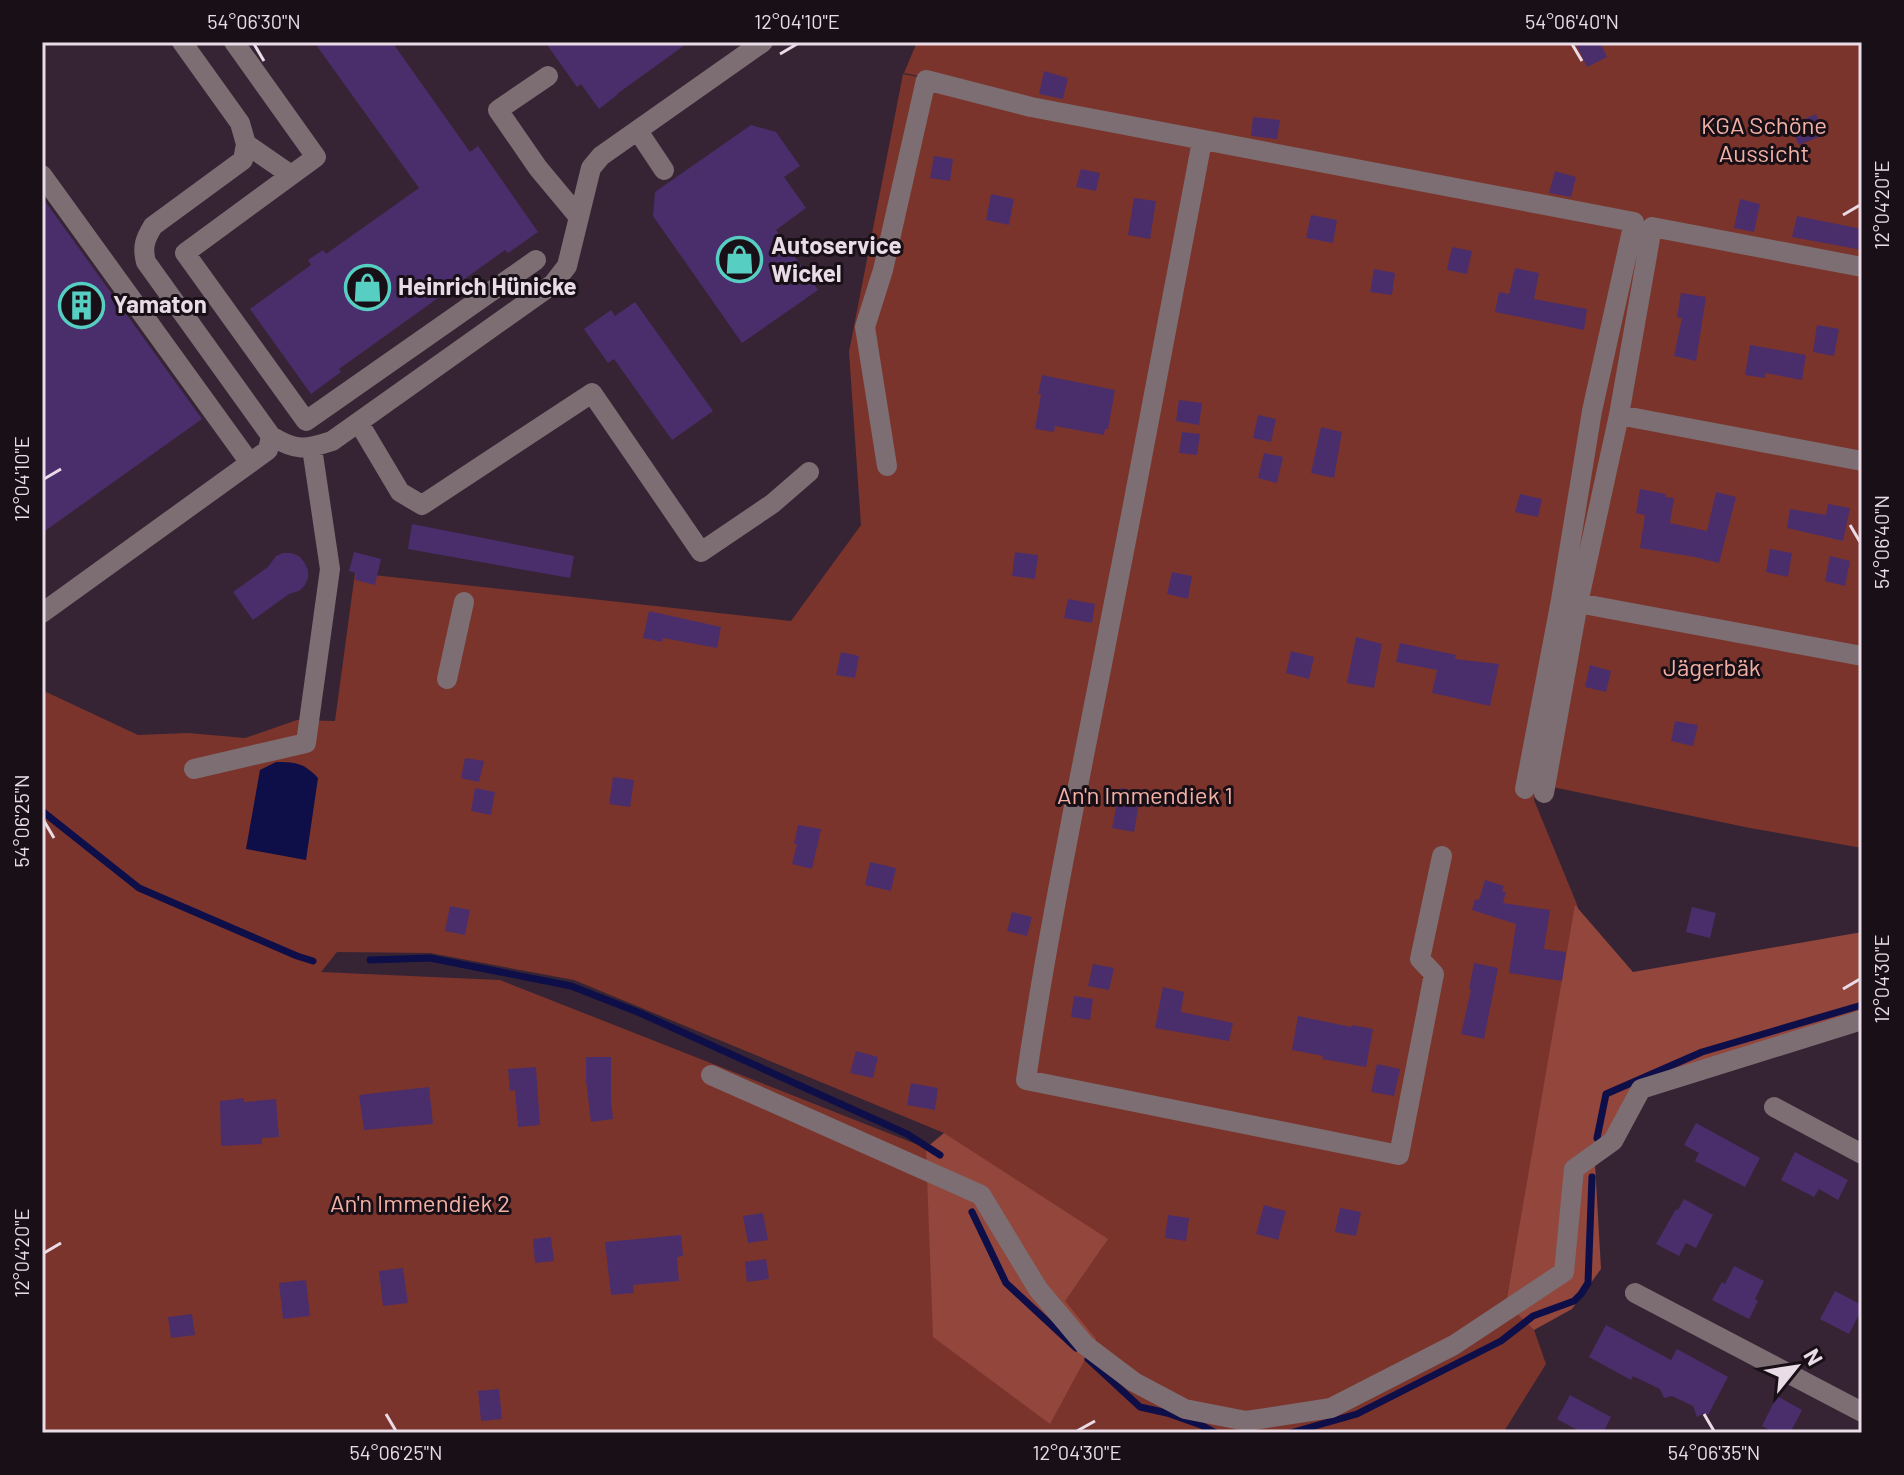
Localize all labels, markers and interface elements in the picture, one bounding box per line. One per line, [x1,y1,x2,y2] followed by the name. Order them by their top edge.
[207,9,301,33] text: 54°06'30"N
[754,9,840,33] text: 12°04'10"E
[1525,9,1619,33] text: 54°06'40"N
[1701,110,1827,167] park label: KGA Schöne Aussicht
[1869,160,1893,250] text: 12°04'20"E
[771,230,902,287] place label: Autoservice Wickel
[716,236,764,284] shop icon: Autoservice Wickel
[343,263,391,311] shop icon: Heinrich Hünicke
[398,271,577,300] place label: Heinrich Hünicke
[58,281,106,329] building icon: Yamaton
[113,289,207,318] place label: Yamaton
[9,436,33,522] text: 12°04'10"E
[1869,495,1893,589] text: 54°06'40"N
[1663,652,1761,681] park label: Jägerbäk
[9,775,33,867] text: 54°06'25"N
[1057,780,1233,809] park label: An'n Immendiek 1
[1869,935,1893,1023] text: 12°04'30"E
[330,1188,510,1217] park label: An'n Immendiek 2
[9,1208,33,1298] text: 12°04'20"E
[1756,1327,1836,1407] north arrow
[1799,1344,1829,1369] text: N
[350,1440,442,1464] text: 54°06'25"N
[1033,1440,1121,1464] text: 12°04'30"E
[1668,1440,1760,1464] text: 54°06'35"N

